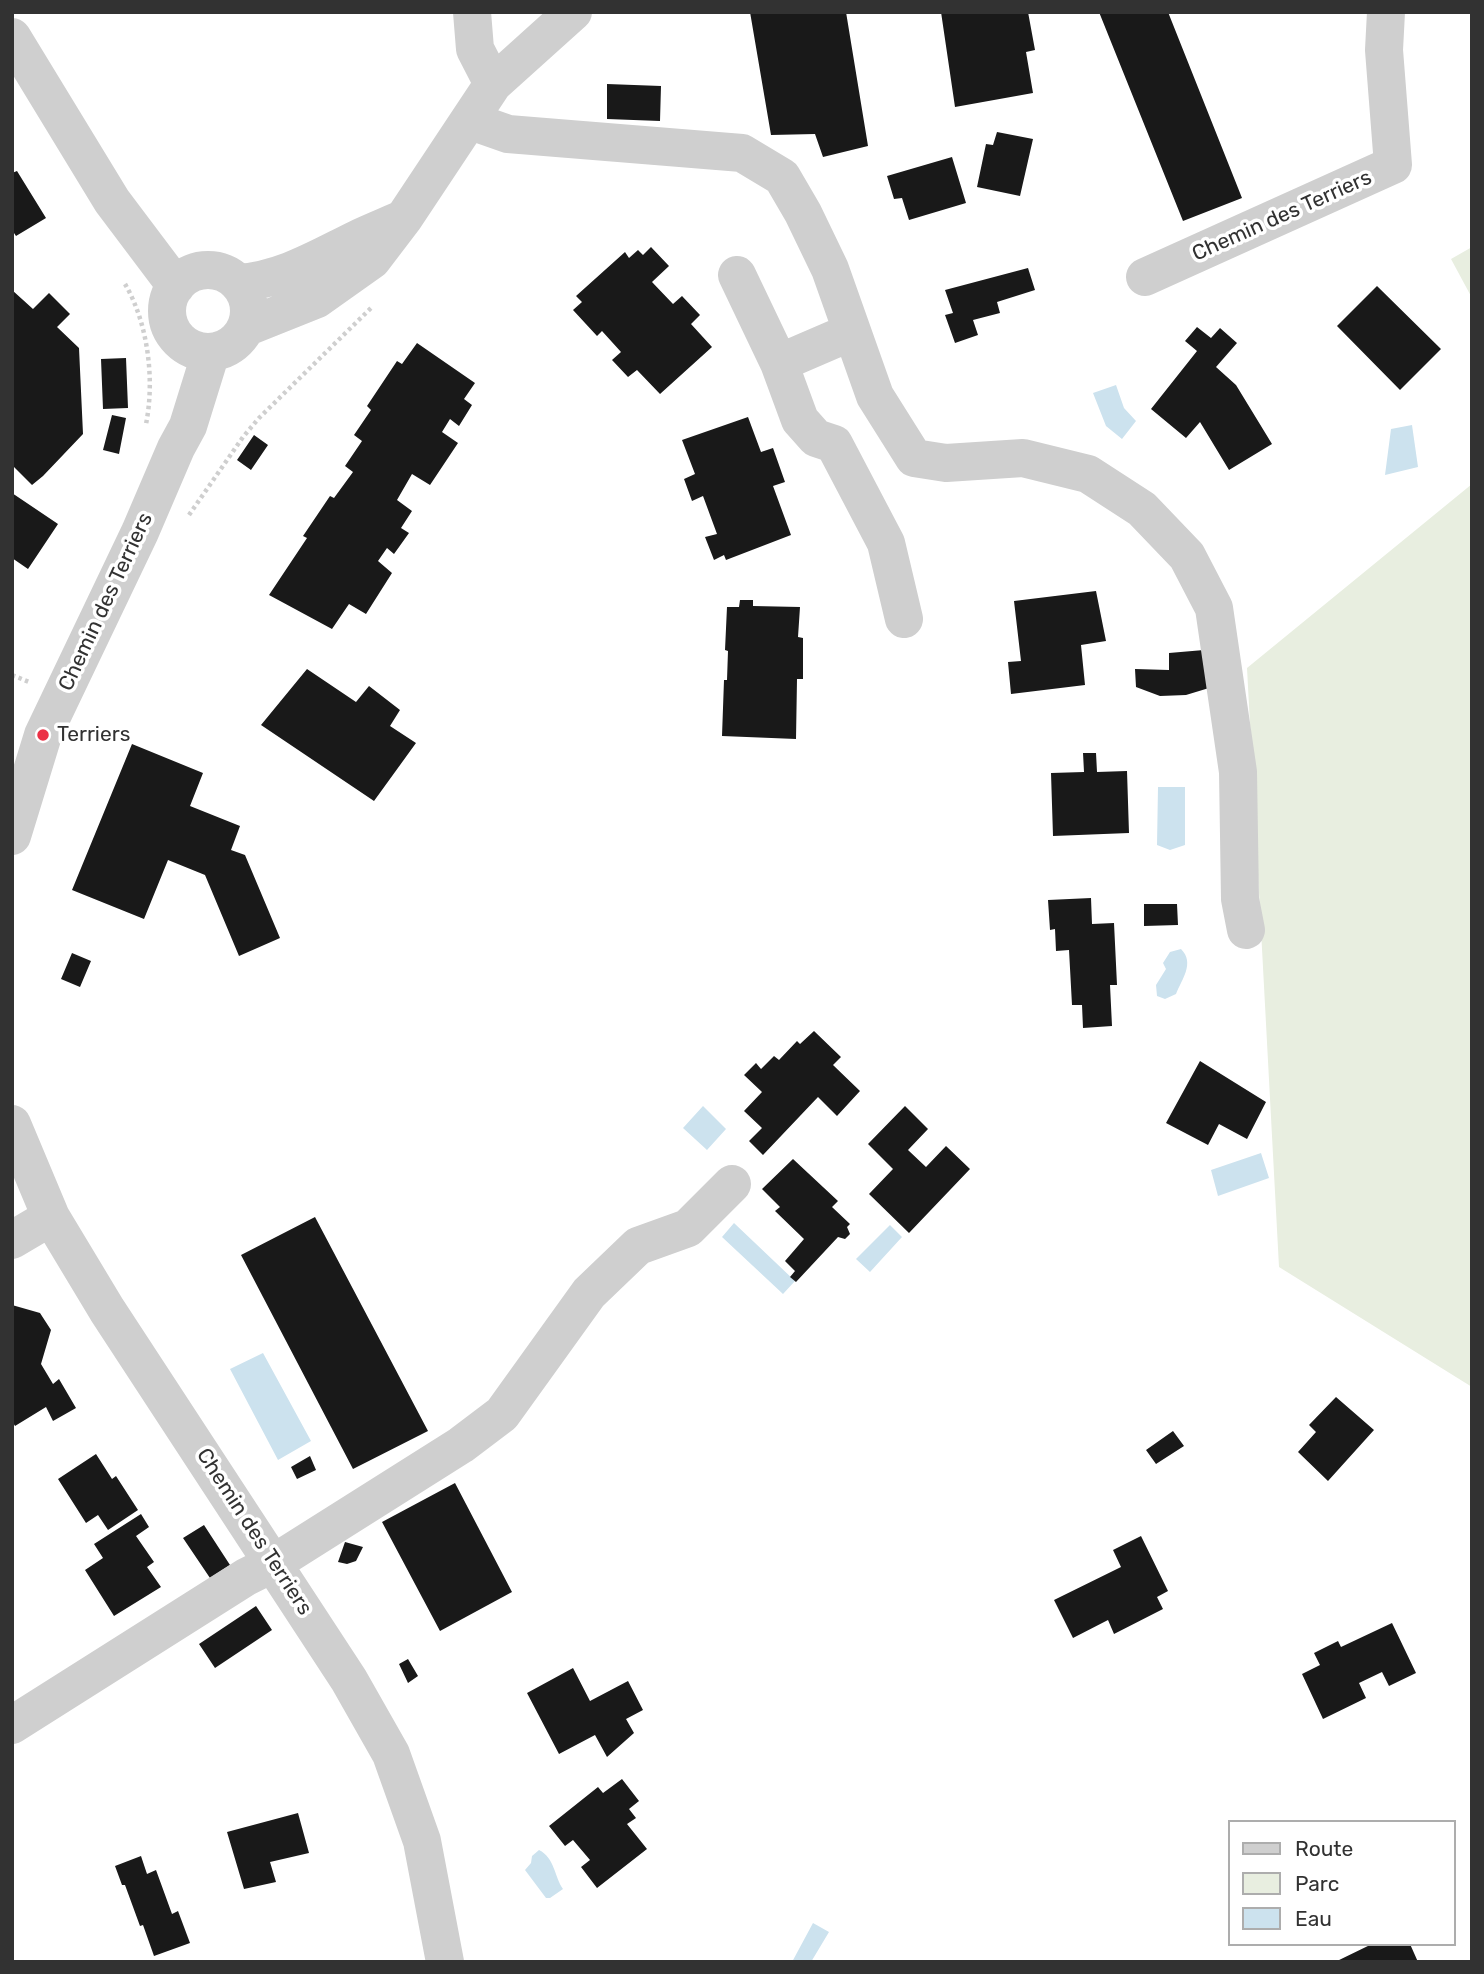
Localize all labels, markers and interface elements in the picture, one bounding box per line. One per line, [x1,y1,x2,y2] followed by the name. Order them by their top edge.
[1188,165,1376,267] street label: Chemin des Terriers
[54,509,158,695] street label: Chemin des Terriers
[57,722,130,748] place label: Terriers
[35,727,51,743] marker: Terriers
[191,1444,317,1620] street label: Chemin des Terriers
[1228,1820,1456,1946] legend
[1295,1836,1353,1861] text: Route
[1295,1871,1339,1896] text: Parc
[1295,1906,1332,1931] text: Eau

